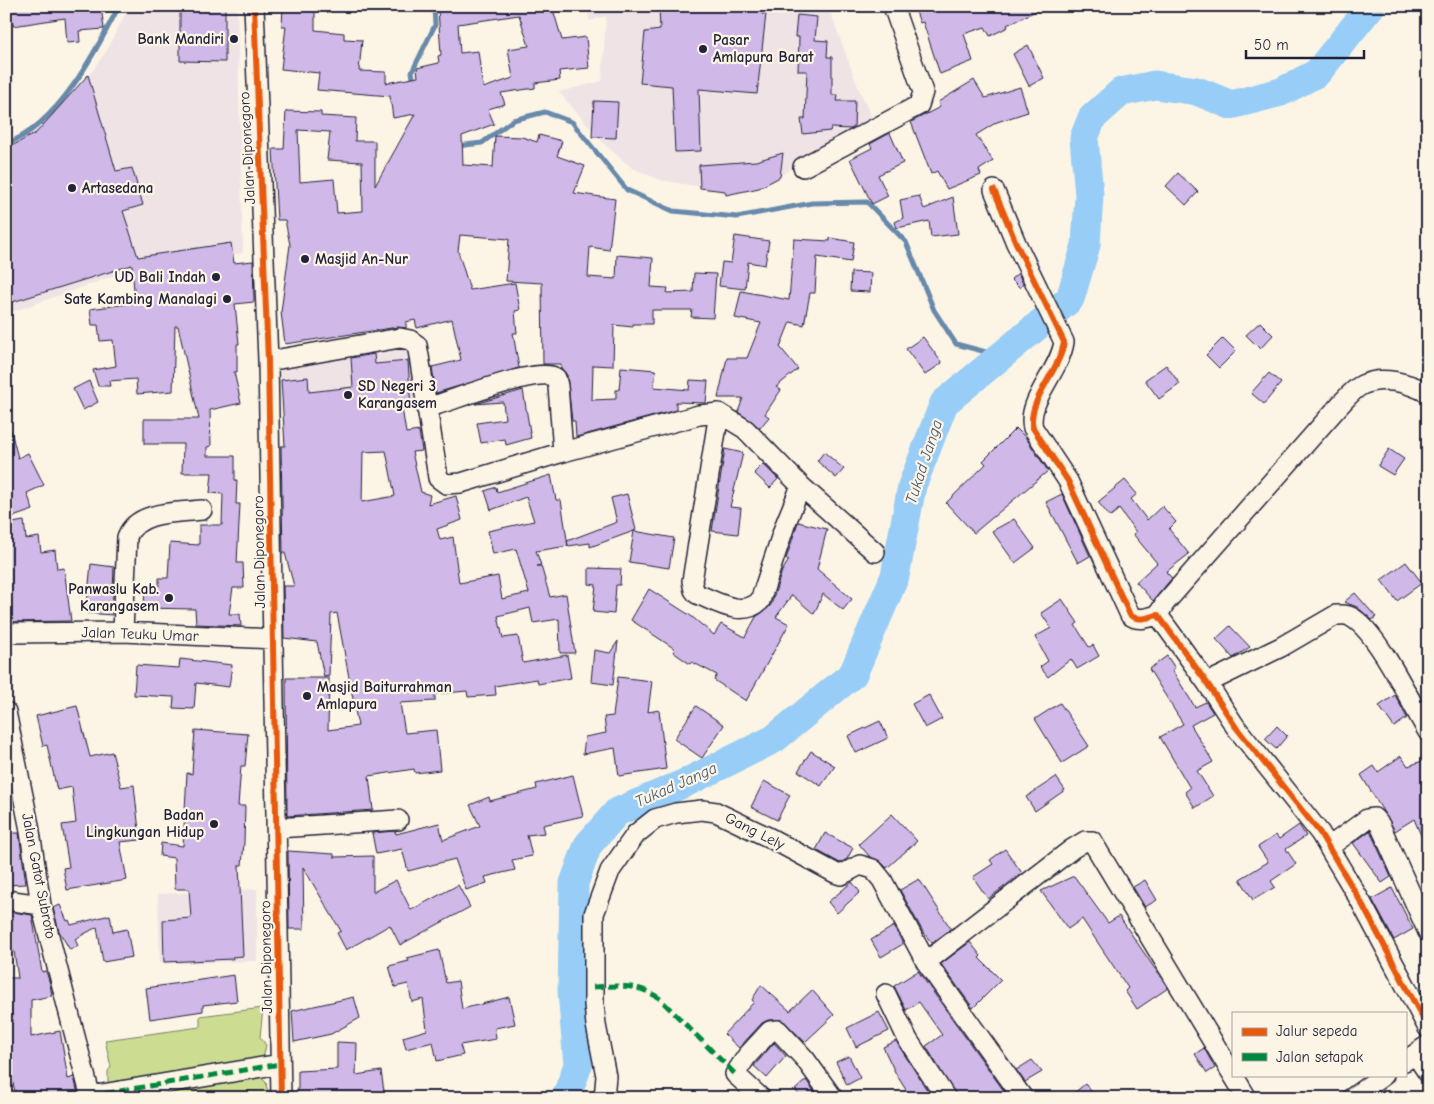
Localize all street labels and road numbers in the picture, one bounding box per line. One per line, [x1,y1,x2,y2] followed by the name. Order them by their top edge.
[235,91,259,205] street label: Jalan Diponegoro
[249,495,269,609] street label: Jalan Diponegoro
[81,623,199,645] street label: Jalan Teuku Umar
[722,808,788,854] street label: Gang Lely
[18,812,60,940] street label: Jalan Gatot Subroto
[256,900,276,1014] street label: Jalan Diponegoro

